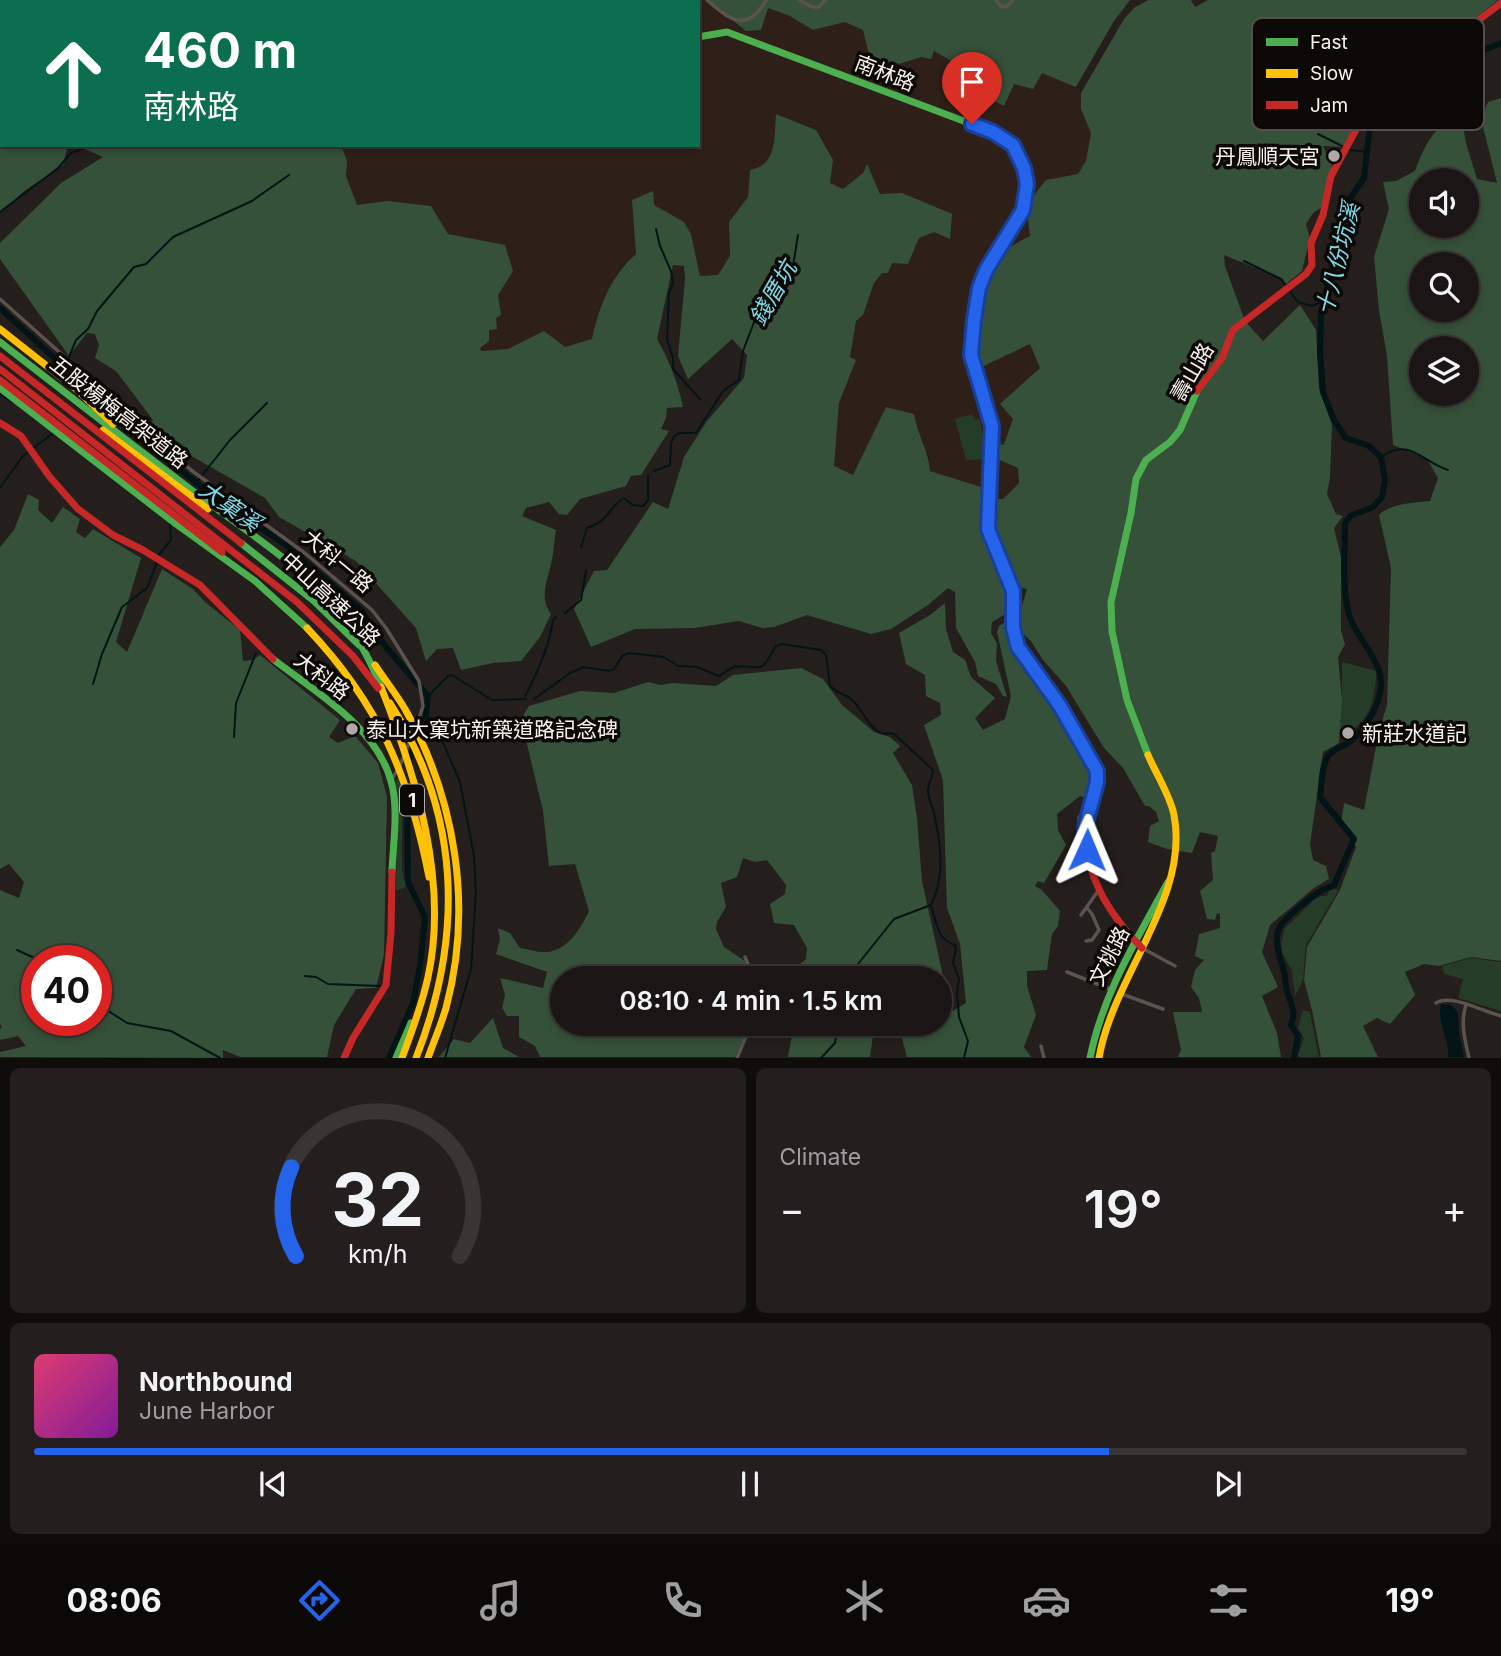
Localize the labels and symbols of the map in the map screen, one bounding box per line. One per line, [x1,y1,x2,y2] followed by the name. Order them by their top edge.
[1252,18,1484,130] legend
[1310,31,1348,54] text: Fast
[851,50,919,96] street label: 南林路
[942,52,1002,124] pin
[1310,62,1353,85] text: Slow
[1310,94,1348,117] text: Jam
[1215,144,1320,169] place label: 丹鳳順天宮
[1326,148,1342,164] marker: 丹鳳順天宮
[1311,197,1366,318] water label: 十八份坑溪
[744,254,804,330] water label: 錢厝坑
[1165,338,1219,406] street label: 壽山路
[45,350,193,474] street label: 五股楊梅高架道路
[194,475,269,539] water label: 大窠溪
[298,524,378,598] street label: 大科一路
[276,547,386,651] street label: 中山高速公路
[289,647,355,705] street label: 大科路
[366,717,618,742] place label: 泰山大窠坑新築道路記念碑
[344,721,360,737] marker: 泰山大窠坑新築道路記念碑
[1362,721,1467,746] place label: 新莊水道記
[1340,725,1356,741] marker: 新莊水道記
[400,785,424,816] road number: 1
[1050,813,1124,887] position arrow
[1084,922,1134,990] street label: 文桃路
[21,945,112,1036] speed limit sign: 40

